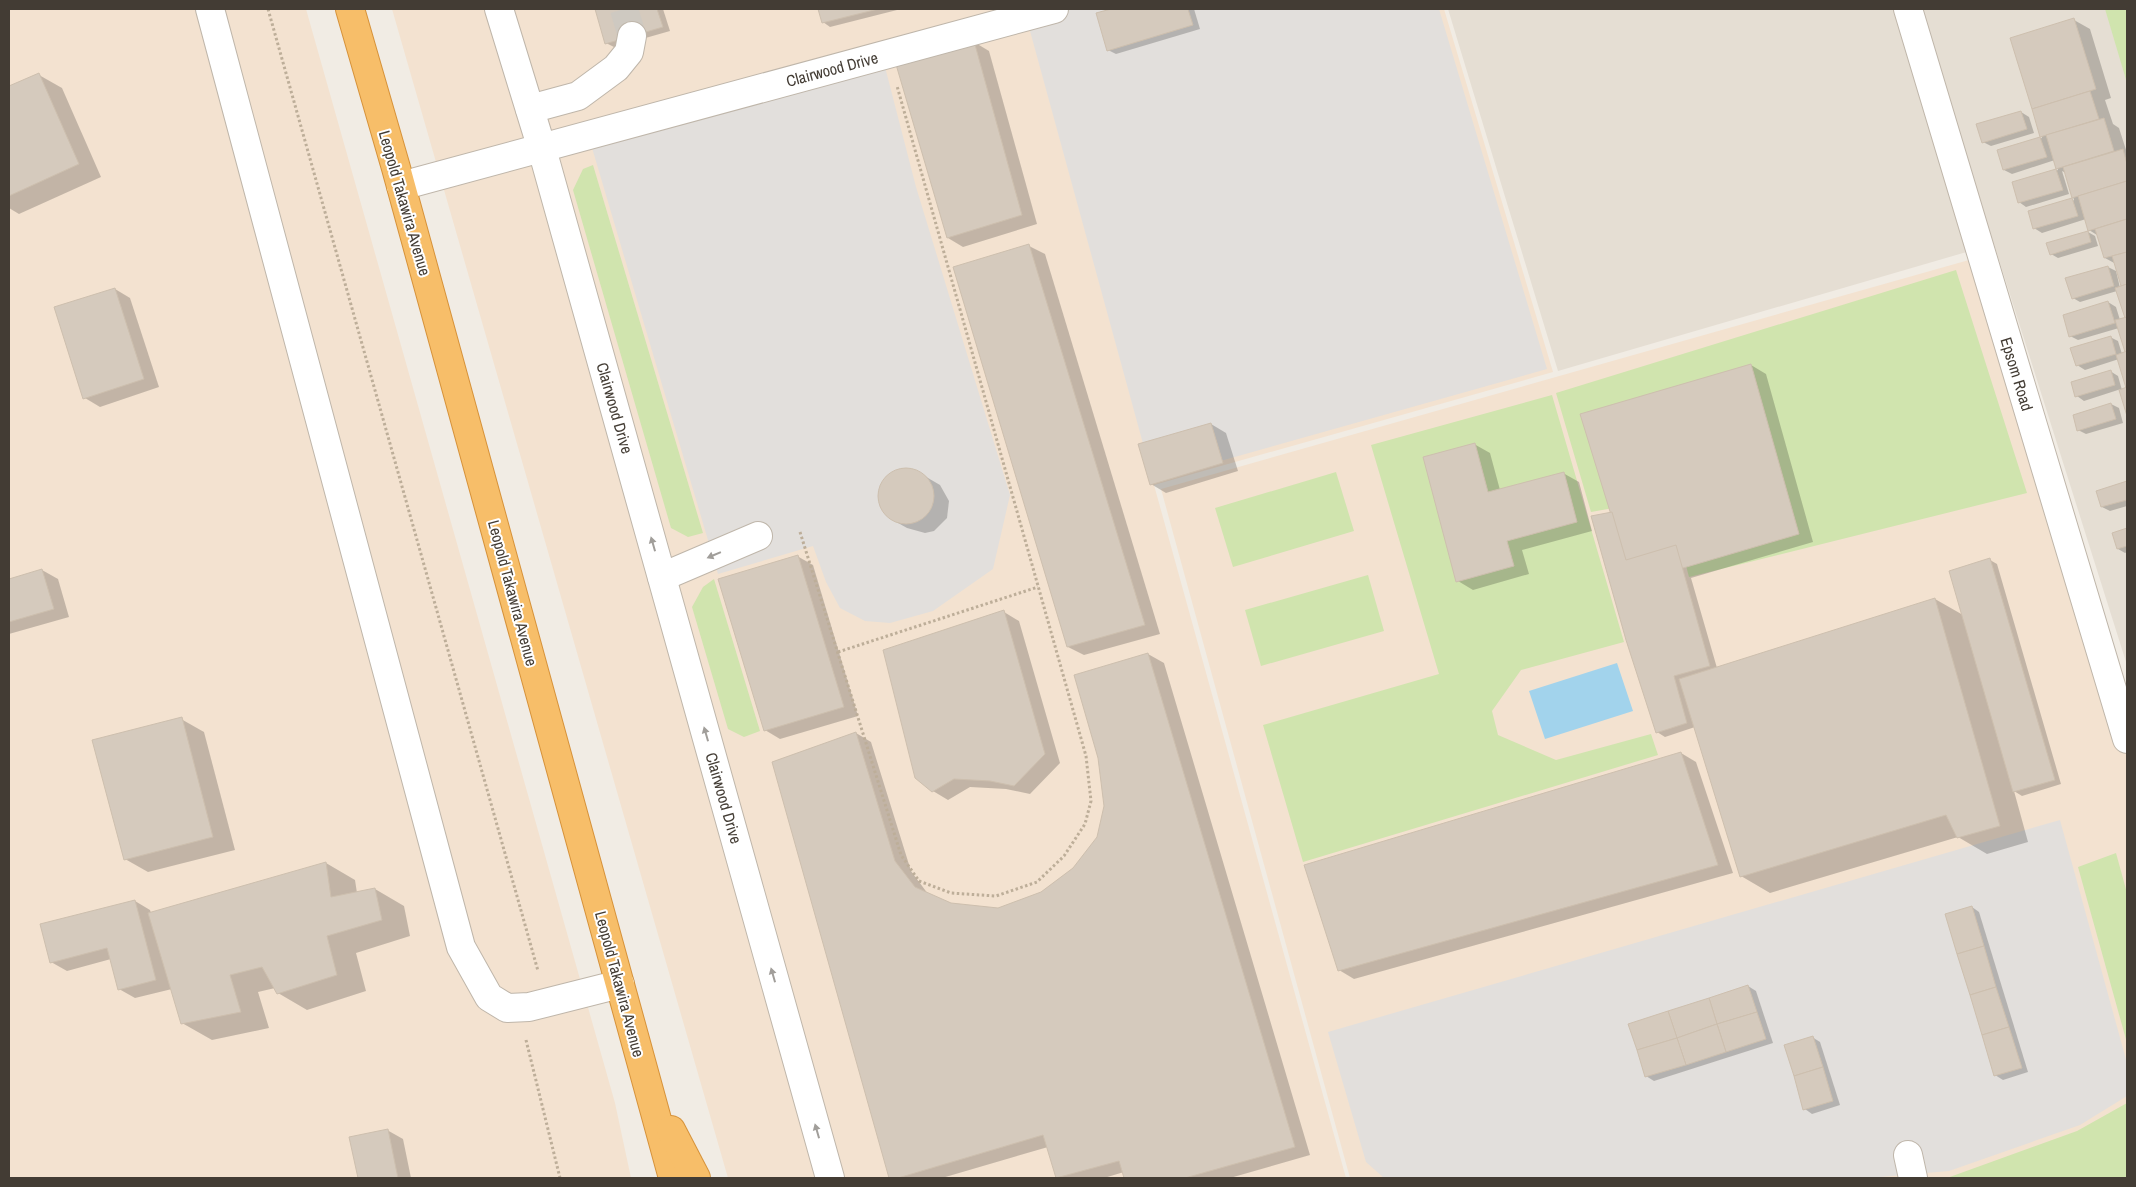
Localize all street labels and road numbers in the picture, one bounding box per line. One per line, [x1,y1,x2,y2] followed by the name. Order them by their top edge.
[784,46,880,92] street label: Clairwood Drive
[374,128,436,278] street label: Leopold Takawira Avenue
[1995,335,2039,413] street label: Epsom Road
[591,360,639,456] street label: Clairwood Drive
[483,518,543,668] street label: Leopold Takawira Avenue
[700,750,748,846] street label: Clairwood Drive
[590,909,650,1059] street label: Leopold Takawira Avenue

